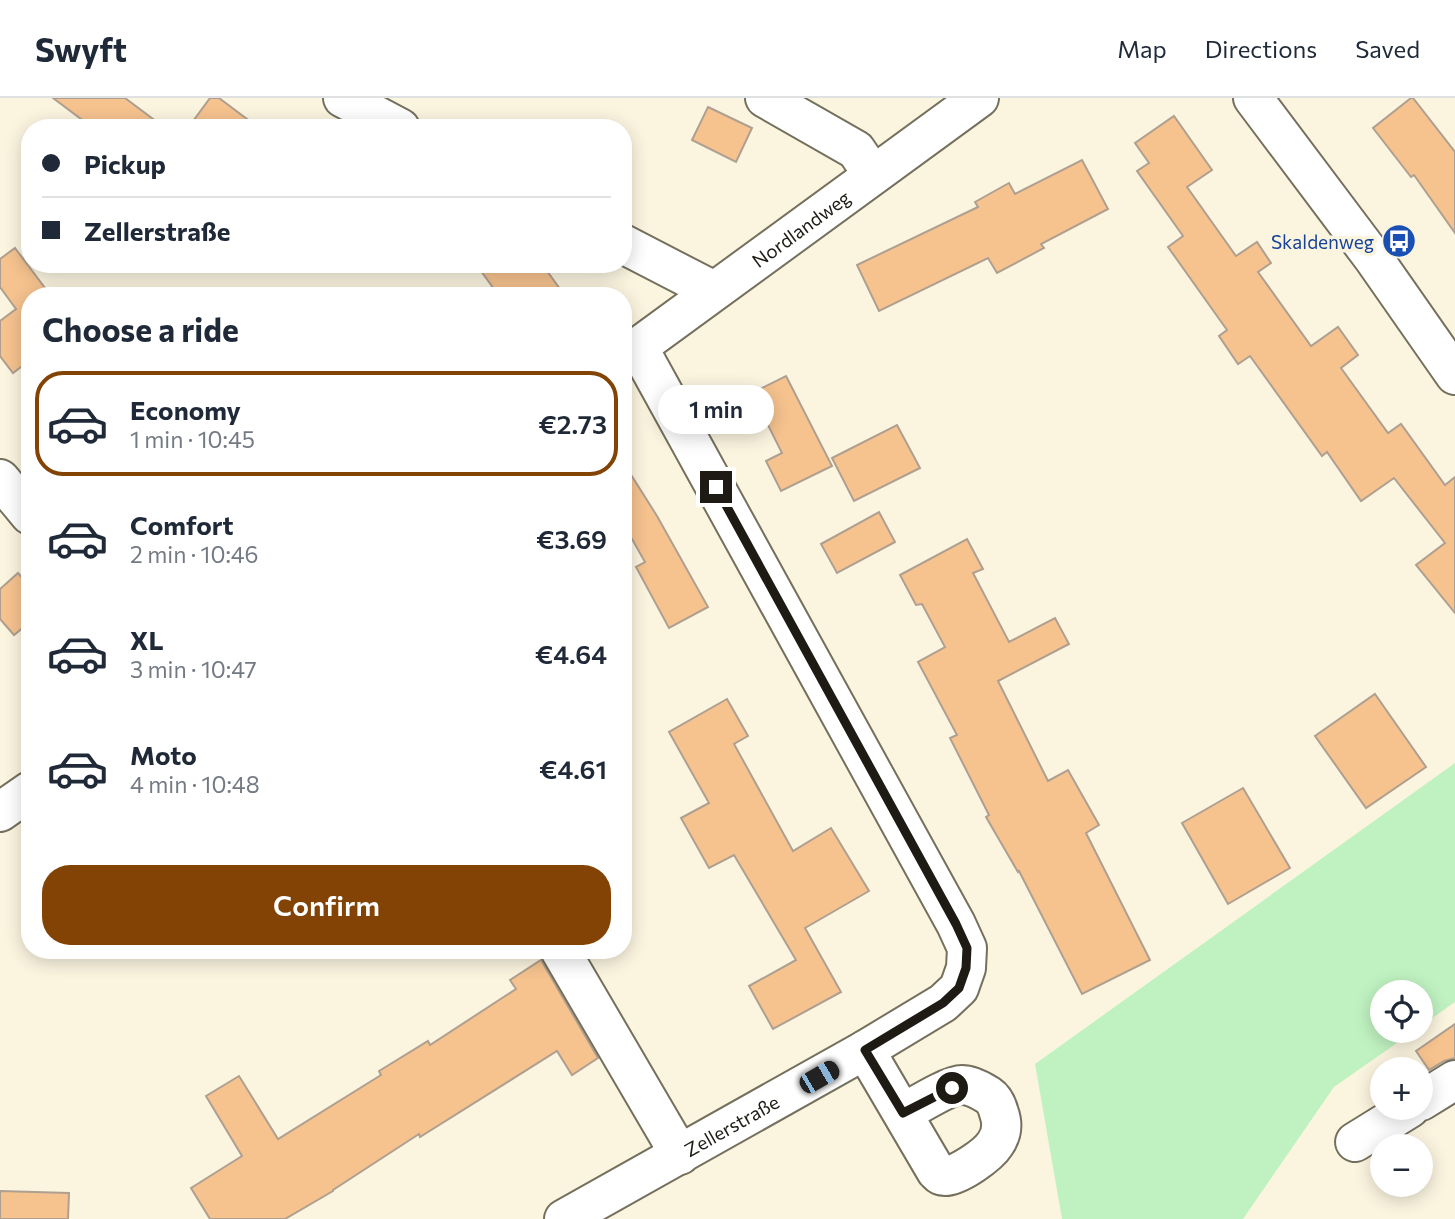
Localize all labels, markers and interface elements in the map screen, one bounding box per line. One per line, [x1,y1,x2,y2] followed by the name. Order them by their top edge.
[35,28,127,69] text: Swyft
[1117,34,1167,63] text: Map
[1205,34,1317,63] text: Directions
[1355,34,1420,63] text: Saved
[84,148,166,179] text: Pickup
[747,185,854,272] street label: Nordlandweg
[84,215,231,246] text: Zellerstraße
[1380,222,1418,260] bus stop icon: Skaldenweg
[1271,230,1374,253] place label: Skaldenweg
[42,309,239,349] text: Choose a ride
[658,386,774,434] callout: 1 min
[46,392,109,455] icon: car
[130,394,241,425] text: Economy
[689,395,743,423] text: 1 min
[539,408,607,439] text: €2.73
[130,425,255,453] text: 1 min · 10:45
[700,471,732,503] route end
[46,507,109,570] icon: car
[130,509,233,540] text: Comfort
[536,523,607,554] text: €3.69
[130,540,259,568] text: 2 min · 10:46
[46,622,109,685] icon: car
[130,624,164,655] text: XL
[535,638,607,669] text: €4.64
[130,655,257,683] text: 3 min · 10:47
[46,737,109,800] icon: car
[130,739,197,770] text: Moto
[539,753,607,784] text: €4.61
[130,770,260,798] text: 4 min · 10:48
[42,865,611,945] button: Confirm
[1370,980,1433,1197] map controls
[1370,980,1433,1043] button: locate
[796,1057,843,1097] car
[1370,1057,1433,1120] button: +
[936,1072,968,1104] route start
[680,1089,783,1161] street label: Zellerstraße
[1370,1134,1433,1197] button: −

